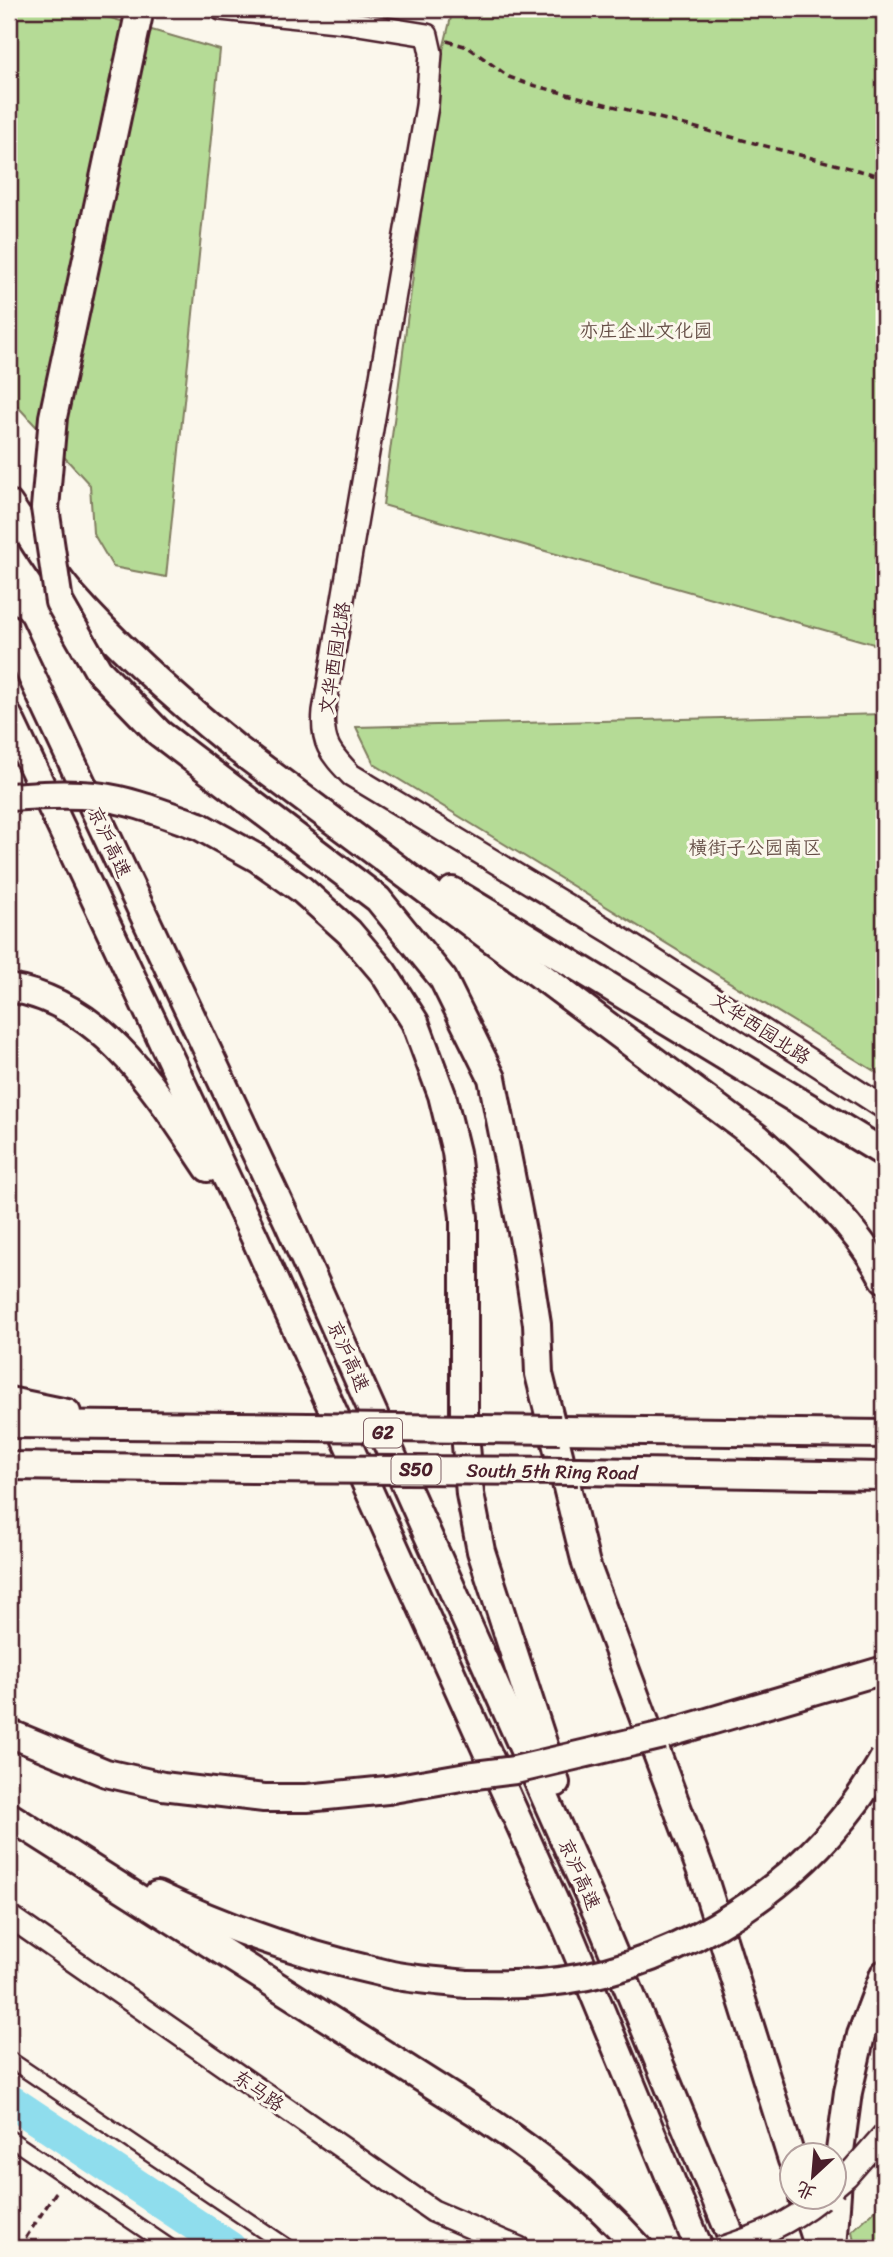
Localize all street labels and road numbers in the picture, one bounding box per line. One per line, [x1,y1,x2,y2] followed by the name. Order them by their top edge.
[309,599,360,717] street label: 文华西园北路
[79,801,141,884] street label: 京沪高速
[704,984,818,1073] street label: 文华西园北路
[318,1315,379,1398] street label: 京沪高速
[364,1418,402,1448] road number: G2
[466,1454,640,1490] street label: South 5th Ring Road
[392,1456,440,1484] road number: S50
[549,1833,610,1916] street label: 京沪高速
[226,2061,292,2120] street label: 东马路

